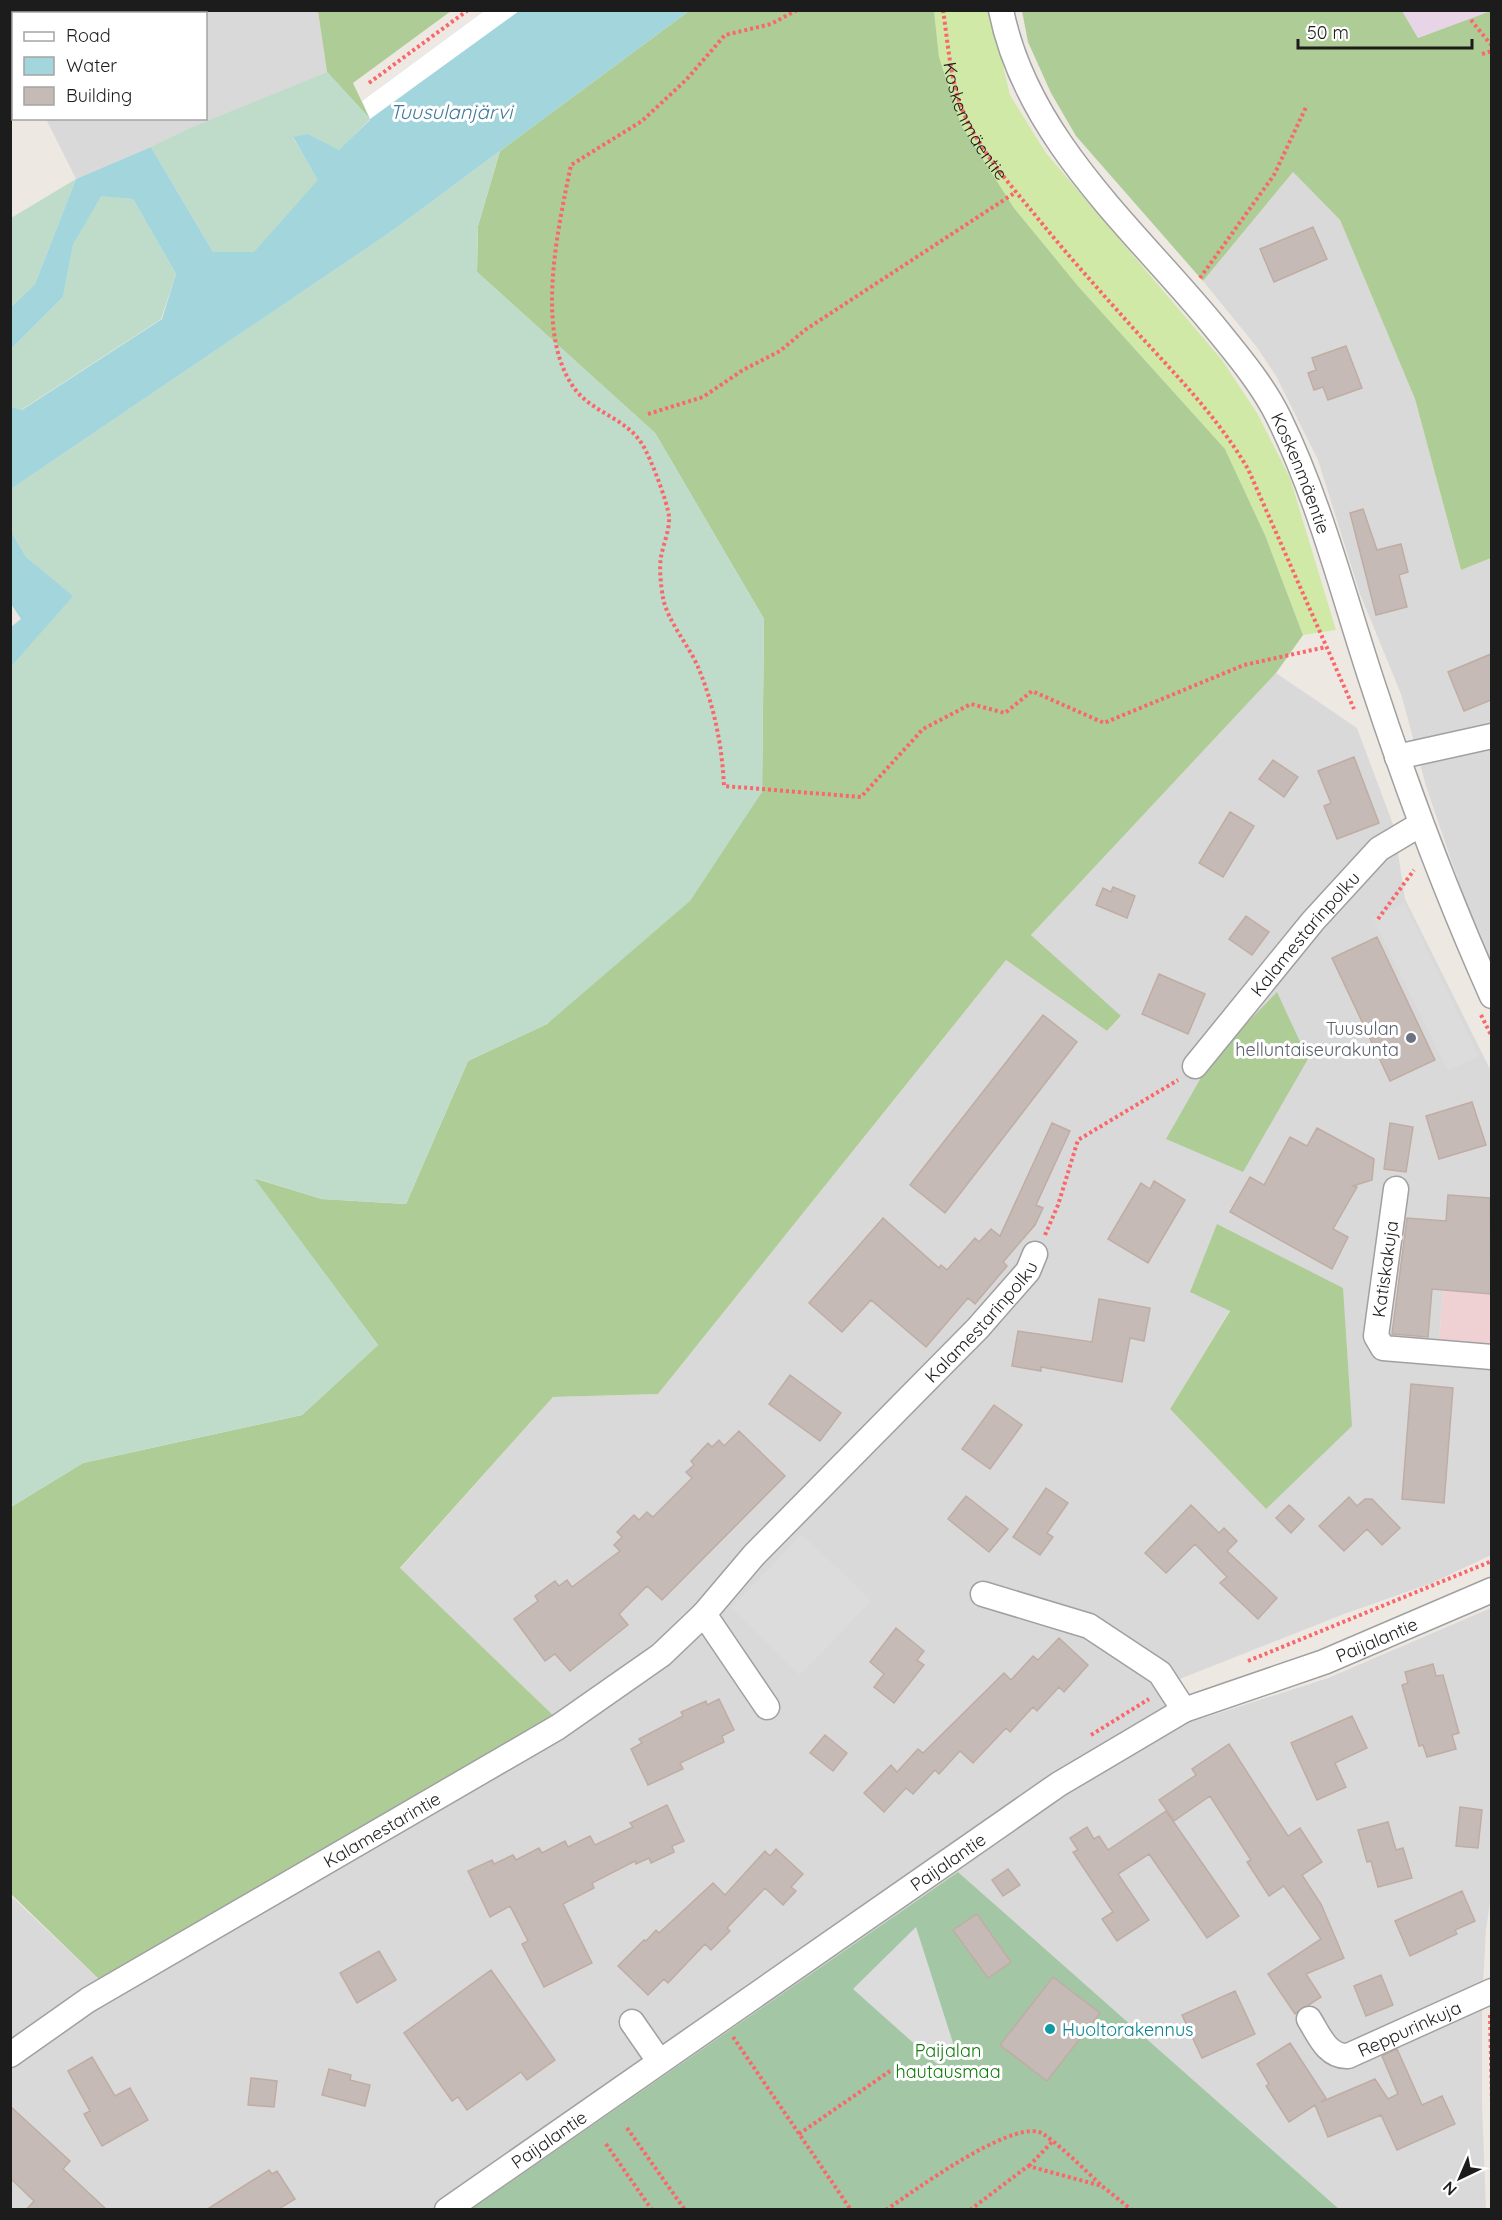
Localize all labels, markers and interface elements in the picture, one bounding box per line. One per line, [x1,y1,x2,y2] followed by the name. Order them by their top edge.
[12,12,207,120] legend
[1298,12,1472,50] scale bar
[1307,21,1349,44] text: 50 m
[66,24,111,47] text: Road
[66,54,117,77] text: Water
[939,60,1013,184] street label: Koskenmäentie
[66,84,132,107] text: Building
[390,99,515,124] water label: Tuusulanjärvi
[1266,408,1336,537] street label: Koskenmäentie
[1245,866,1364,1001] street label: Kalamestarinpolku
[1235,1017,1399,1061] place label: Tuusulan helluntaiseurakunta
[1404,1031,1418,1045] marker: Tuusulan helluntaiseurakunta
[1367,1219,1403,1319] street label: Katiskakuja
[919,1258,1042,1387] street label: Kalamestarinpolku
[1332,1612,1421,1667] street label: Paijalantie
[319,1786,444,1872] street label: Kalamestarintie
[905,1827,990,1896] street label: Paijalantie
[1354,1995,1465,2062] street label: Reppurinkuja
[1062,2018,1194,2041] place label: Huoltorakennus
[1043,2022,1057,2036] marker: Huoltorakennus
[895,2039,1001,2083] park label: Paijalan hautausmaa
[507,2105,591,2173] street label: Paijalantie
[1430,2148,1490,2208] north arrow
[1438,2178,1461,2200] text: N

